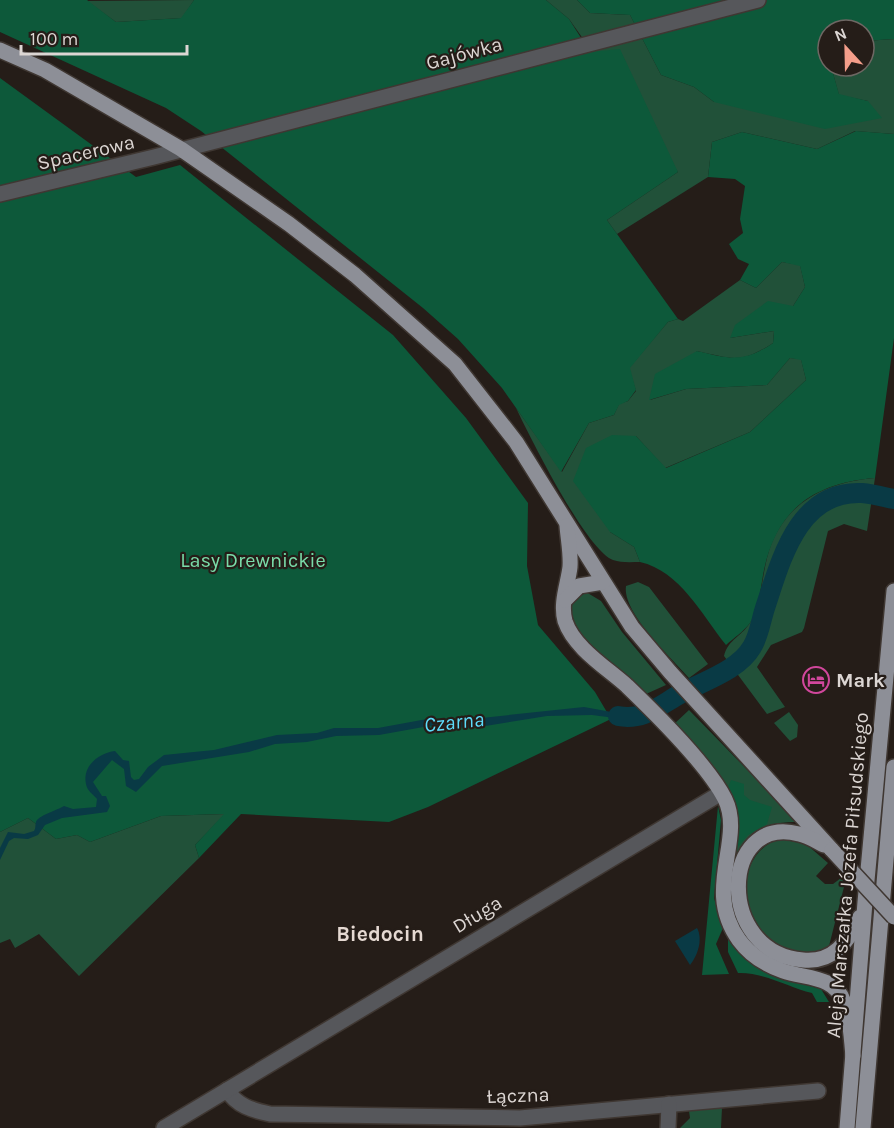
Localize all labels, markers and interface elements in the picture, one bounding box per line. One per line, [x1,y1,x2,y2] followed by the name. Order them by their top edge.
[21,18,188,56] scale bar
[816,18,876,78] north arrow
[832,24,849,46] text: N
[30,28,78,50] text: 100 m
[424,32,505,75] street label: Gajówka
[35,130,137,175] street label: Spacerowa
[180,549,326,572] park label: Lasy Drewnickie
[801,665,831,695] hotel icon: Mark
[836,669,885,692] place label: Mark
[423,707,485,737] water label: Czarna
[822,711,873,1039] street label: Aleja Marszałka Józefa Piłsudskiego
[449,891,506,938] street label: Długa
[336,922,424,946] district label: Biedocin
[486,1083,550,1108] street label: Łączna

